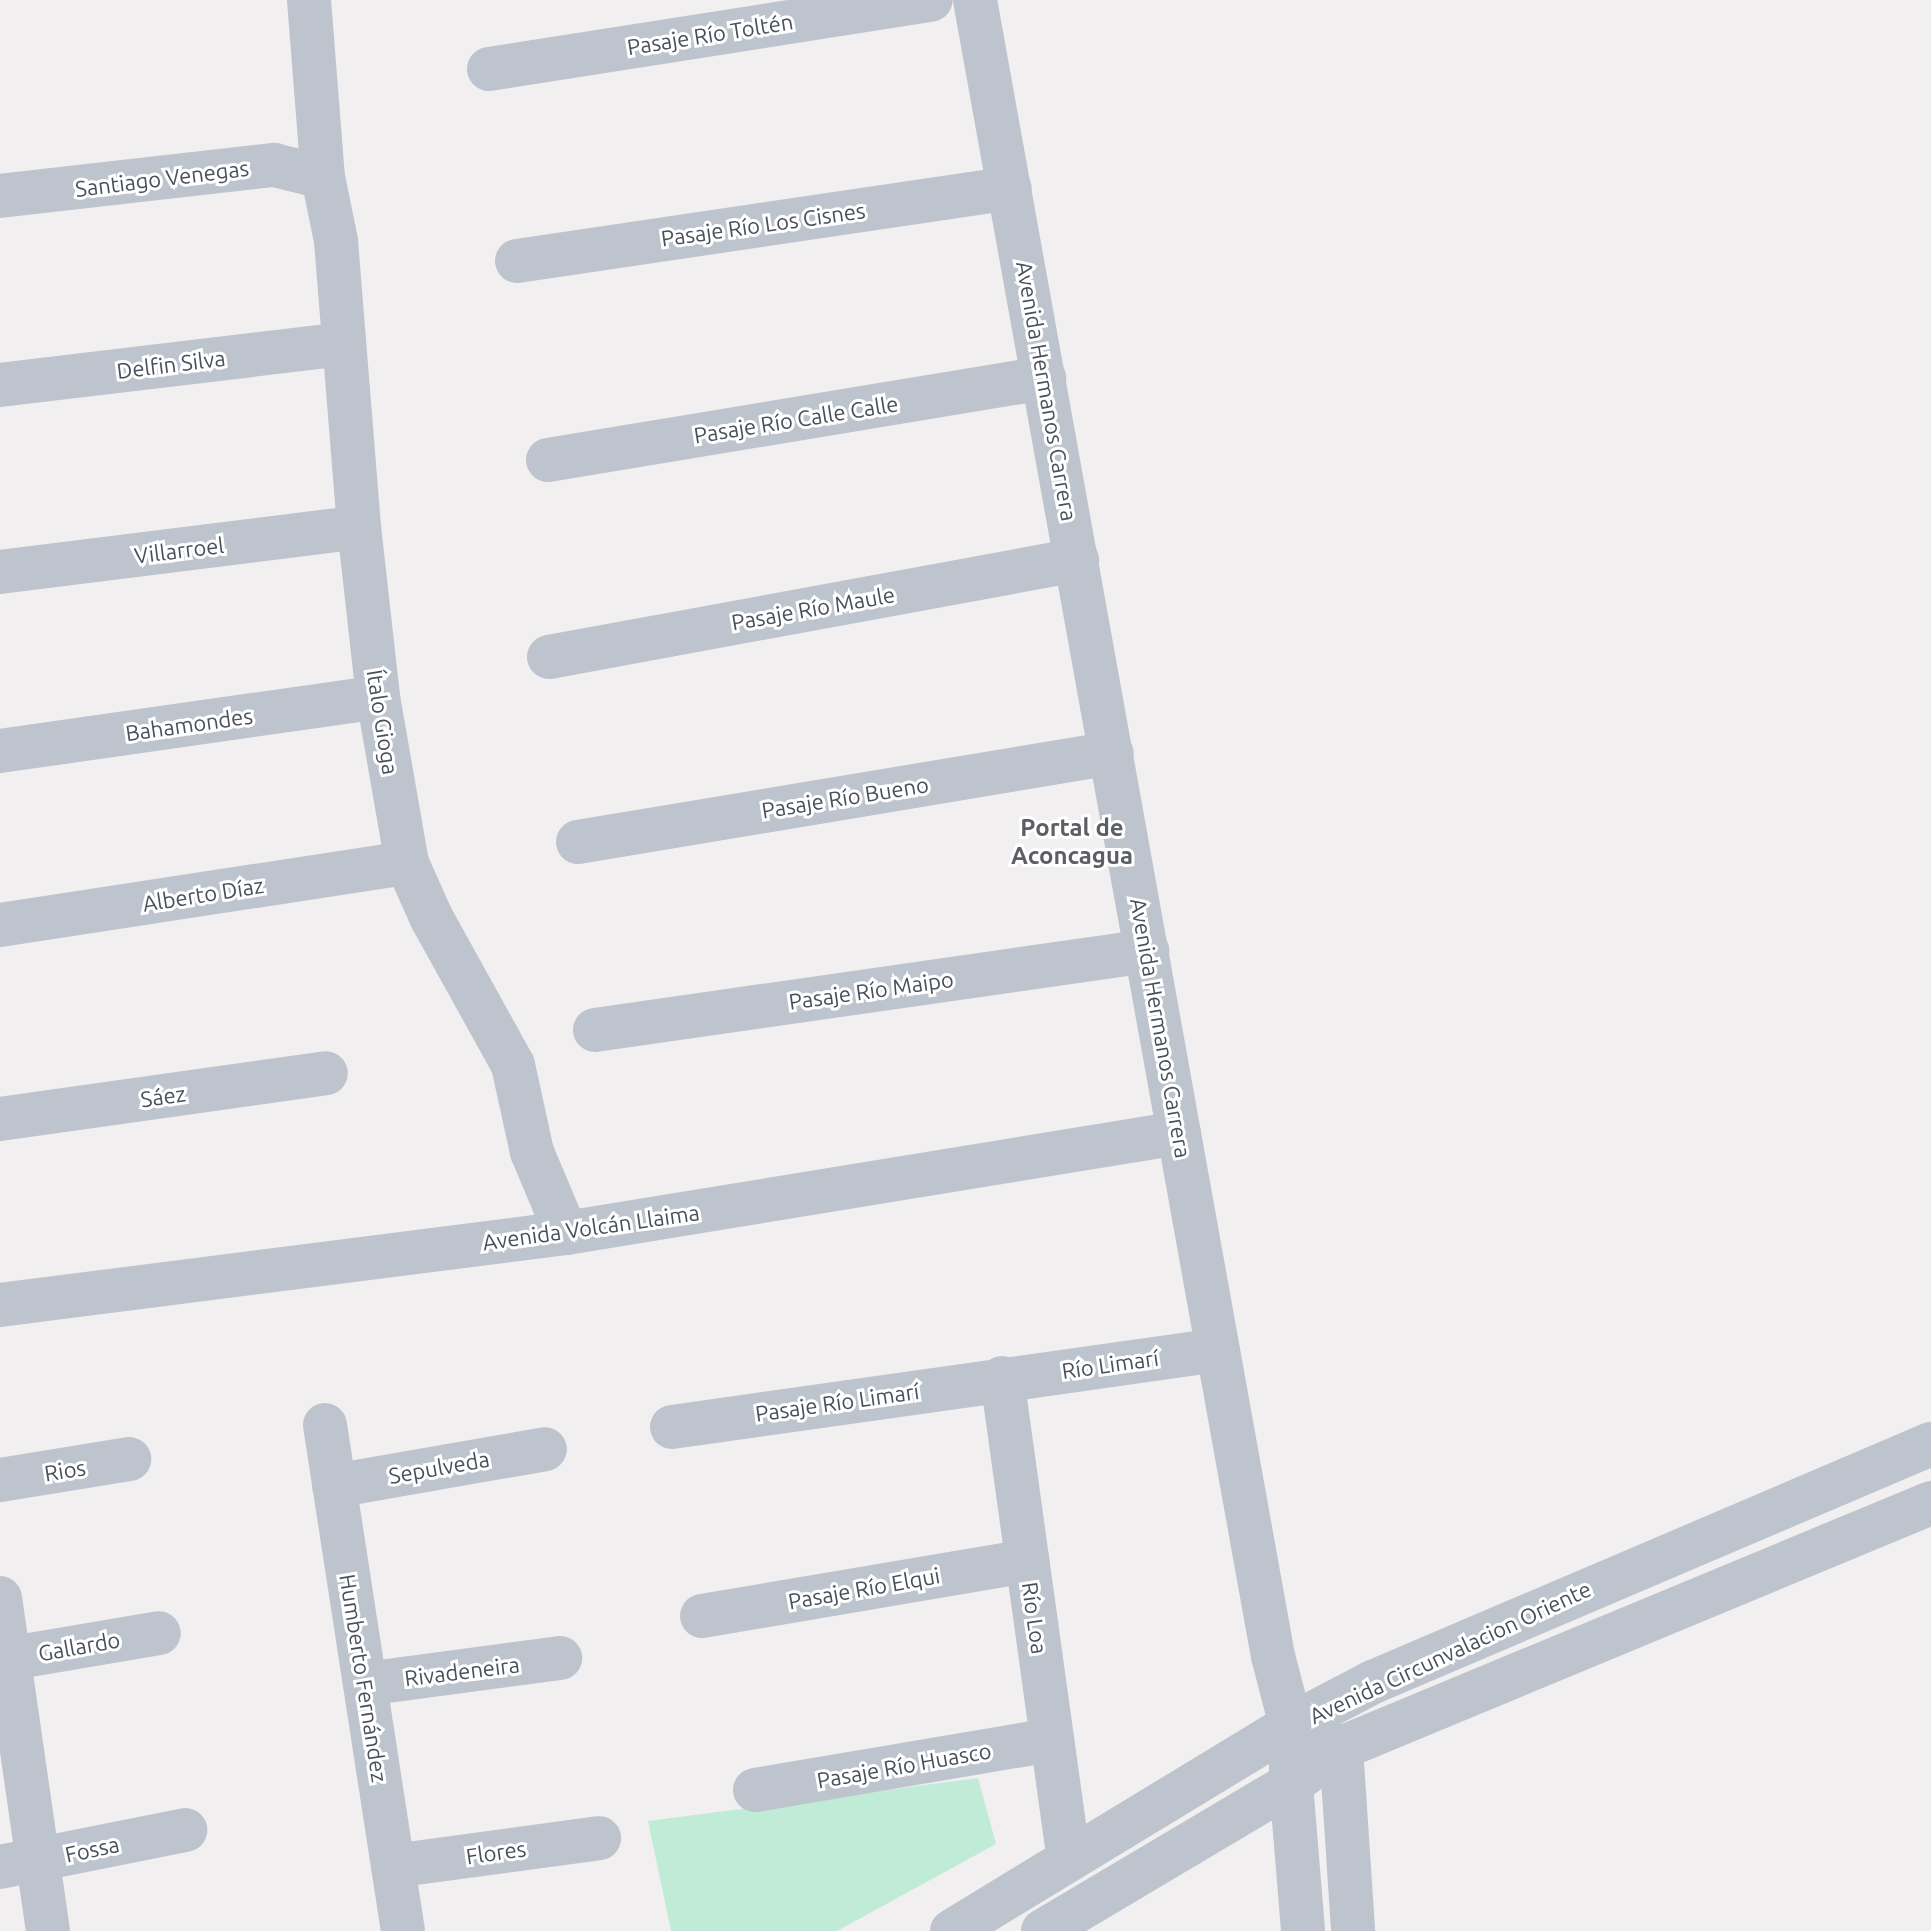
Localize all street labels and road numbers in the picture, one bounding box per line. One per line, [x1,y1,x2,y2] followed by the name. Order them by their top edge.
[625,8,795,60] street label: Pasaje Río Toltén
[74,154,250,202] street label: Santiago Venegas
[659,197,867,251] street label: Pasaje Río Los Cisnes
[1011,259,1083,523] street label: Avenida Hermanos Carrera
[115,344,227,384] street label: Delfin Silva
[692,390,900,448] street label: Pasaje Río Calle Calle
[133,531,225,569] street label: Villarroel
[729,581,897,635] street label: Pasaje Río Maule
[362,668,404,776] street label: Ítalo Gioga
[124,702,254,746] street label: Bahamondes
[760,771,930,823] street label: Pasaje Río Bueno
[141,871,265,917] street label: Alberto Díaz
[1125,896,1197,1160] street label: Avenida Hermanos Carrera
[787,965,955,1015] street label: Pasaje Río Maipo
[139,1080,187,1112] street label: Sáez
[481,1199,701,1255] street label: Avenida Volcán Llaima
[1060,1344,1160,1384] street label: Río Limarí
[753,1377,921,1427] street label: Pasaje Río Limarí
[387,1445,491,1489] street label: Sepulveda
[42,1454,88,1486] street label: Rios
[786,1562,942,1614] street label: Pasaje Río Elqui
[335,1572,393,1784] street label: Humberto Fernández
[1305,1575,1595,1729] street label: Avenida Circunvalacion Oriente
[1017,1580,1053,1656] street label: Río Loa
[36,1626,122,1666] street label: Gallardo
[403,1651,521,1691] street label: Rivadeneira
[815,1737,993,1793] street label: Pasaje Río Huasco
[62,1830,122,1868] street label: Fossa
[464,1835,528,1869] street label: Flores

